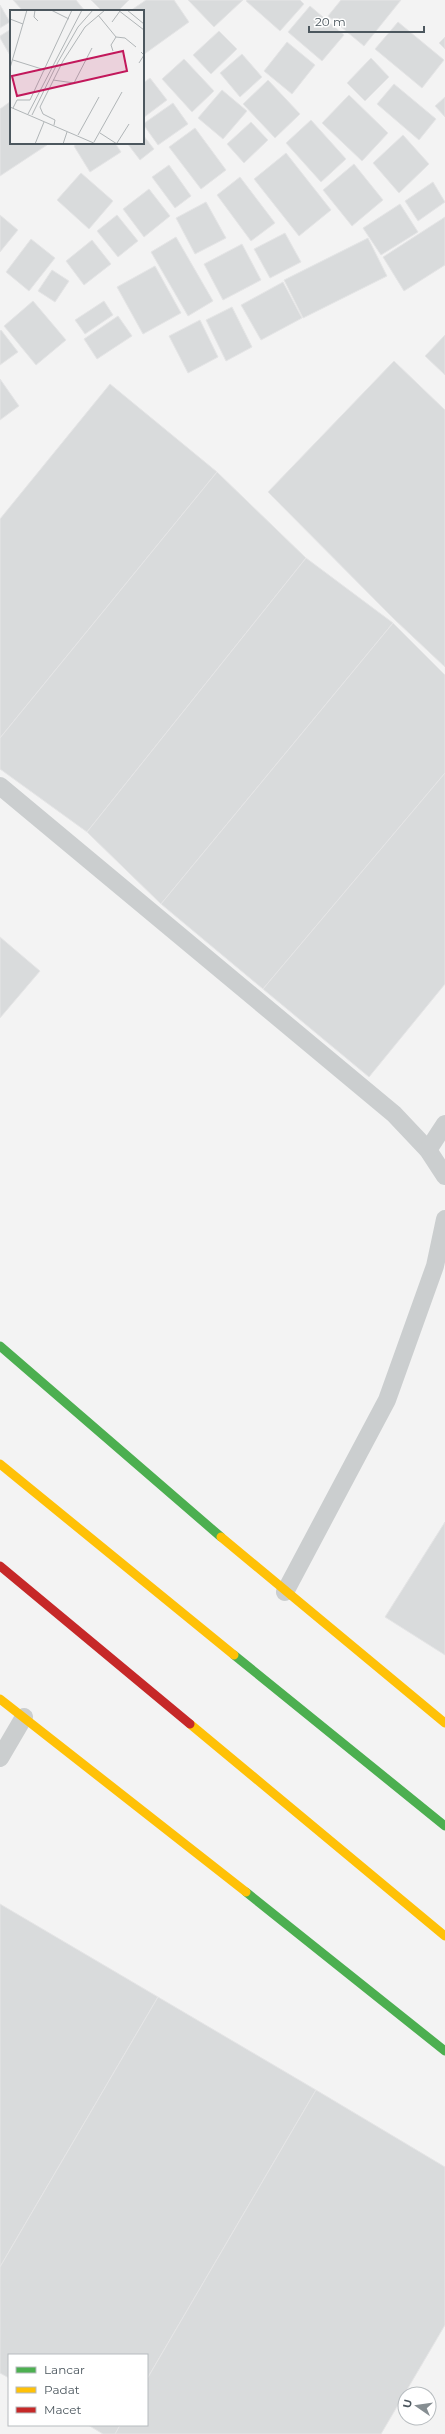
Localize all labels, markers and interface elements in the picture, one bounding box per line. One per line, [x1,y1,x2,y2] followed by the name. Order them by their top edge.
[309,8,424,34] scale bar
[10,10,144,144] inset map
[315,14,346,29] text: 20 m
[8,2354,148,2426] legend
[44,2362,85,2377] text: Lancar
[44,2382,80,2397] text: Padat
[397,2386,437,2426] north arrow
[399,2398,415,2410] text: U
[44,2402,81,2417] text: Macet

